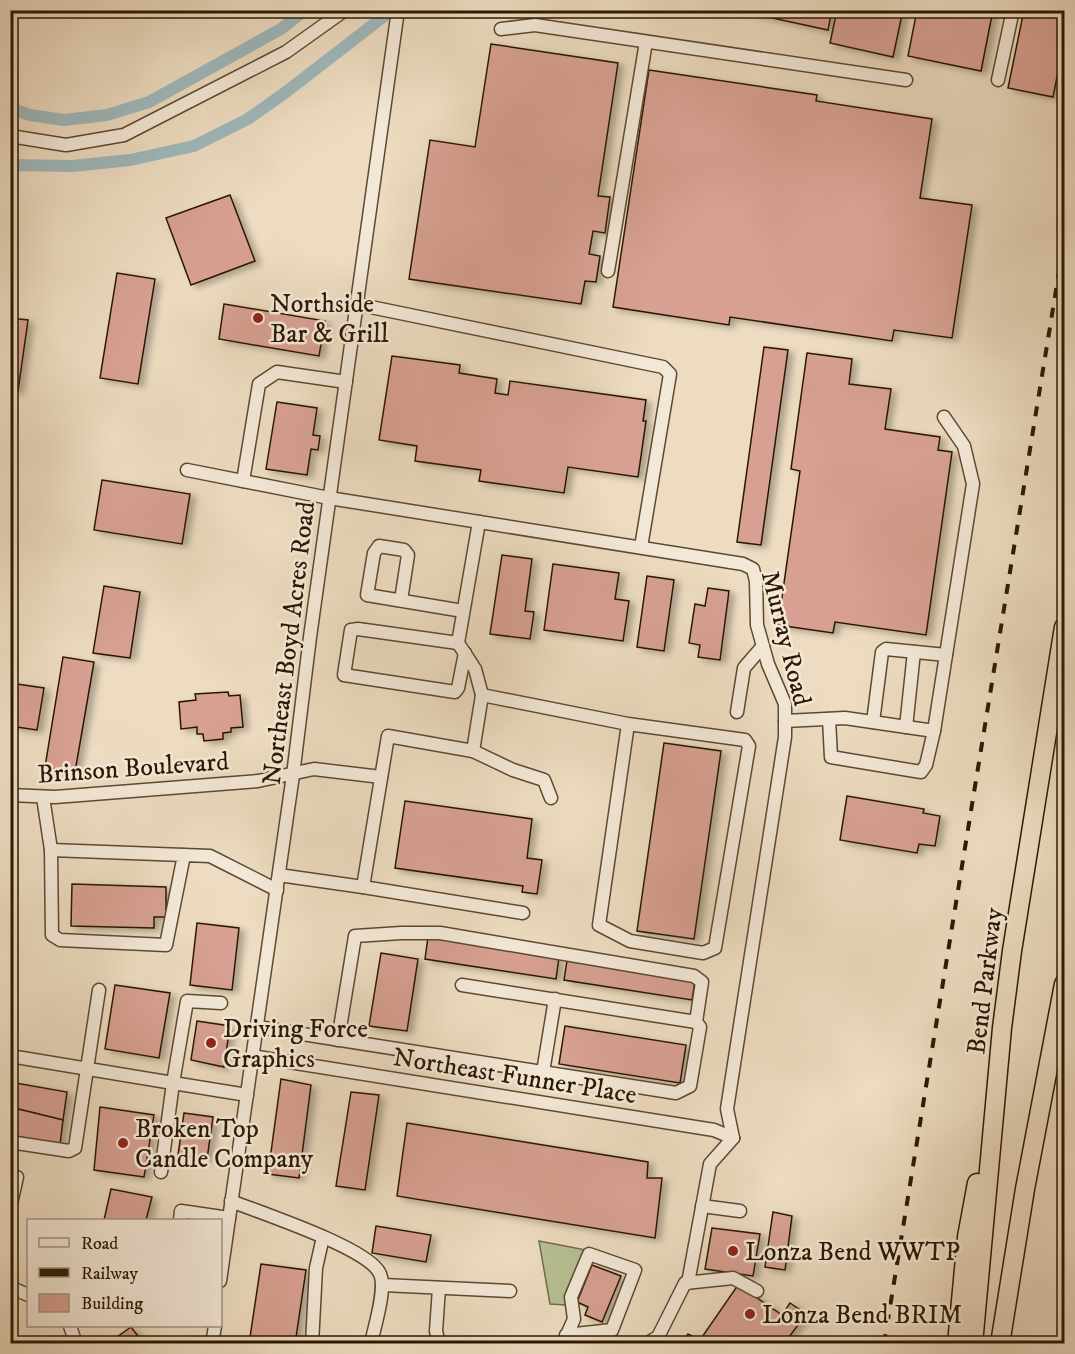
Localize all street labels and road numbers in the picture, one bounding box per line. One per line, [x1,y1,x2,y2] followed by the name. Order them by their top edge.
[256,500,323,787] street label: Northeast Boyd Acres Road
[753,567,818,709] street label: Murray Road
[36,745,230,792] street label: Brinson Boulevard
[960,905,1011,1056] street label: Bend Parkway
[391,1041,639,1112] street label: Northeast Funner Place

